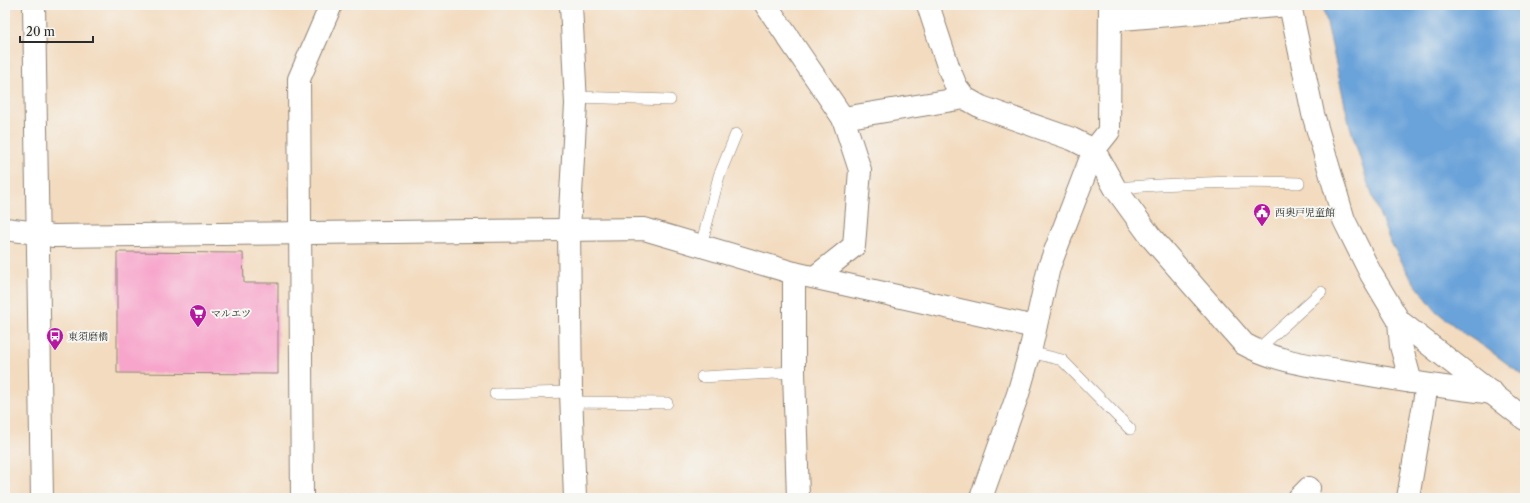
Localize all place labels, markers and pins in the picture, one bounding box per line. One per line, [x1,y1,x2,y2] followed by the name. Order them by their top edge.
[1252,202,1272,227] public building icon: 西奥戸児童館
[1275,206,1335,219] place label: 西奥戸児童館
[188,303,208,328] supermarket icon: マルエツ
[211,307,251,320] place label: マルエツ
[45,326,65,351] bus stop icon: 東須磨橋
[68,330,108,343] place label: 東須磨橋

